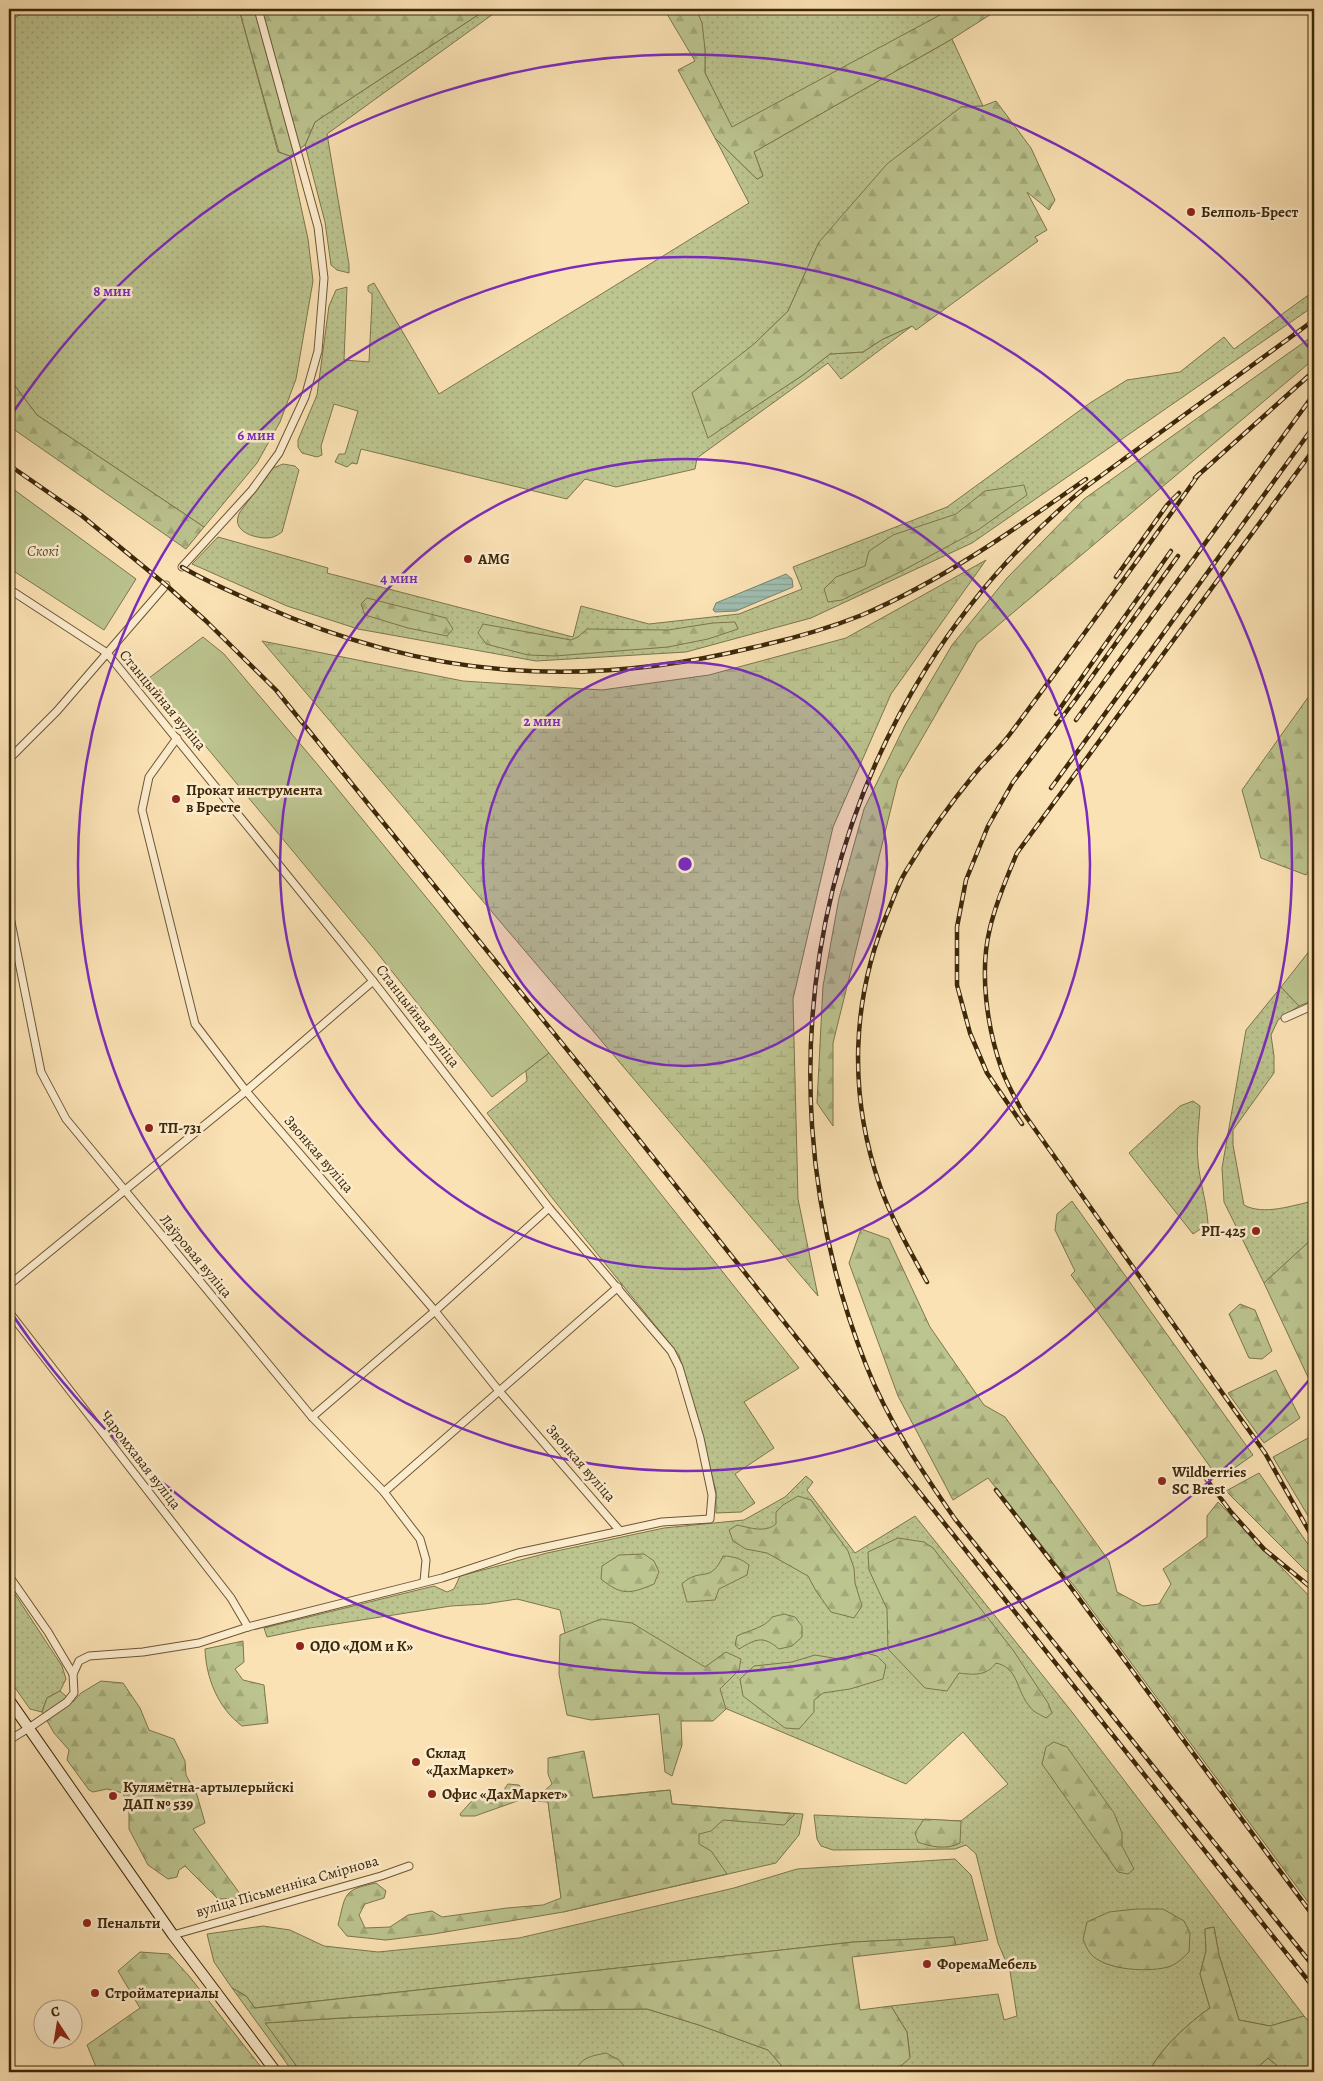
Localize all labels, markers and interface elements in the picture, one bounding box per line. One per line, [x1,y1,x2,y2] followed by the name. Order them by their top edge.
[1201,202,1299,222] place label: Белполь-Брест
[1185,206,1197,218] marker: Белполь-Брест
[93,281,131,301] text: 8 мин
[237,425,275,445] text: 6 мин
[27,541,59,561] park label: Скокі
[477,549,510,569] place label: AMG
[462,553,474,565] marker: AMG
[380,568,418,588] text: 4 мин
[115,645,211,755] street label: Станцыйная вуліца
[523,711,561,731] text: 2 мин
[186,780,324,817] place label: Прокат инструмента в Бресте
[170,793,182,805] marker: Прокат инструмента в Бресте
[676,855,694,873] centre of rings
[371,960,465,1072] street label: Станцыйная вуліца
[280,1111,358,1197] street label: Звонкая вуліца
[159,1118,202,1138] place label: ТП-731
[143,1122,155,1134] marker: ТП-731
[155,1210,237,1302] street label: Лаўровая вуліца
[1201,1221,1246,1241] place label: РП-425
[1250,1225,1262,1237] marker: РП-425
[96,1406,186,1514] street label: Чаромхавая вуліца
[542,1420,620,1506] street label: Звонкая вуліца
[1171,1462,1246,1499] place label: Wildberries SC Brest
[1156,1475,1168,1487] marker: Wildberries SC Brest
[310,1636,414,1656] place label: ОДО «ДОМ и К»
[294,1640,306,1652] marker: ОДО «ДОМ и К»
[426,1743,514,1780] place label: Склад «ДахМаркет»
[410,1756,422,1768] marker: Склад «ДахМаркет»
[123,1777,294,1814] place label: Кулямётна-артылерыйскі ДАП № 539
[442,1784,568,1804] place label: Офис «ДахМаркет»
[426,1788,438,1800] marker: Офис «ДахМаркет»
[107,1790,119,1802] marker: Кулямётна-артылерыйскі ДАП № 539
[193,1850,381,1922] street label: вуліца Пісьменніка Смірнова
[97,1913,161,1933] place label: Пенальти
[81,1917,93,1929] marker: Пенальти
[937,1954,1037,1974] place label: ФоремаМебель
[921,1958,933,1970] marker: ФоремаМебель
[105,1983,219,2003] place label: Стройматериалы
[89,1987,101,1999] marker: Стройматериалы
[32,1998,82,2048] north arrow
[49,2002,62,2022] text: С

